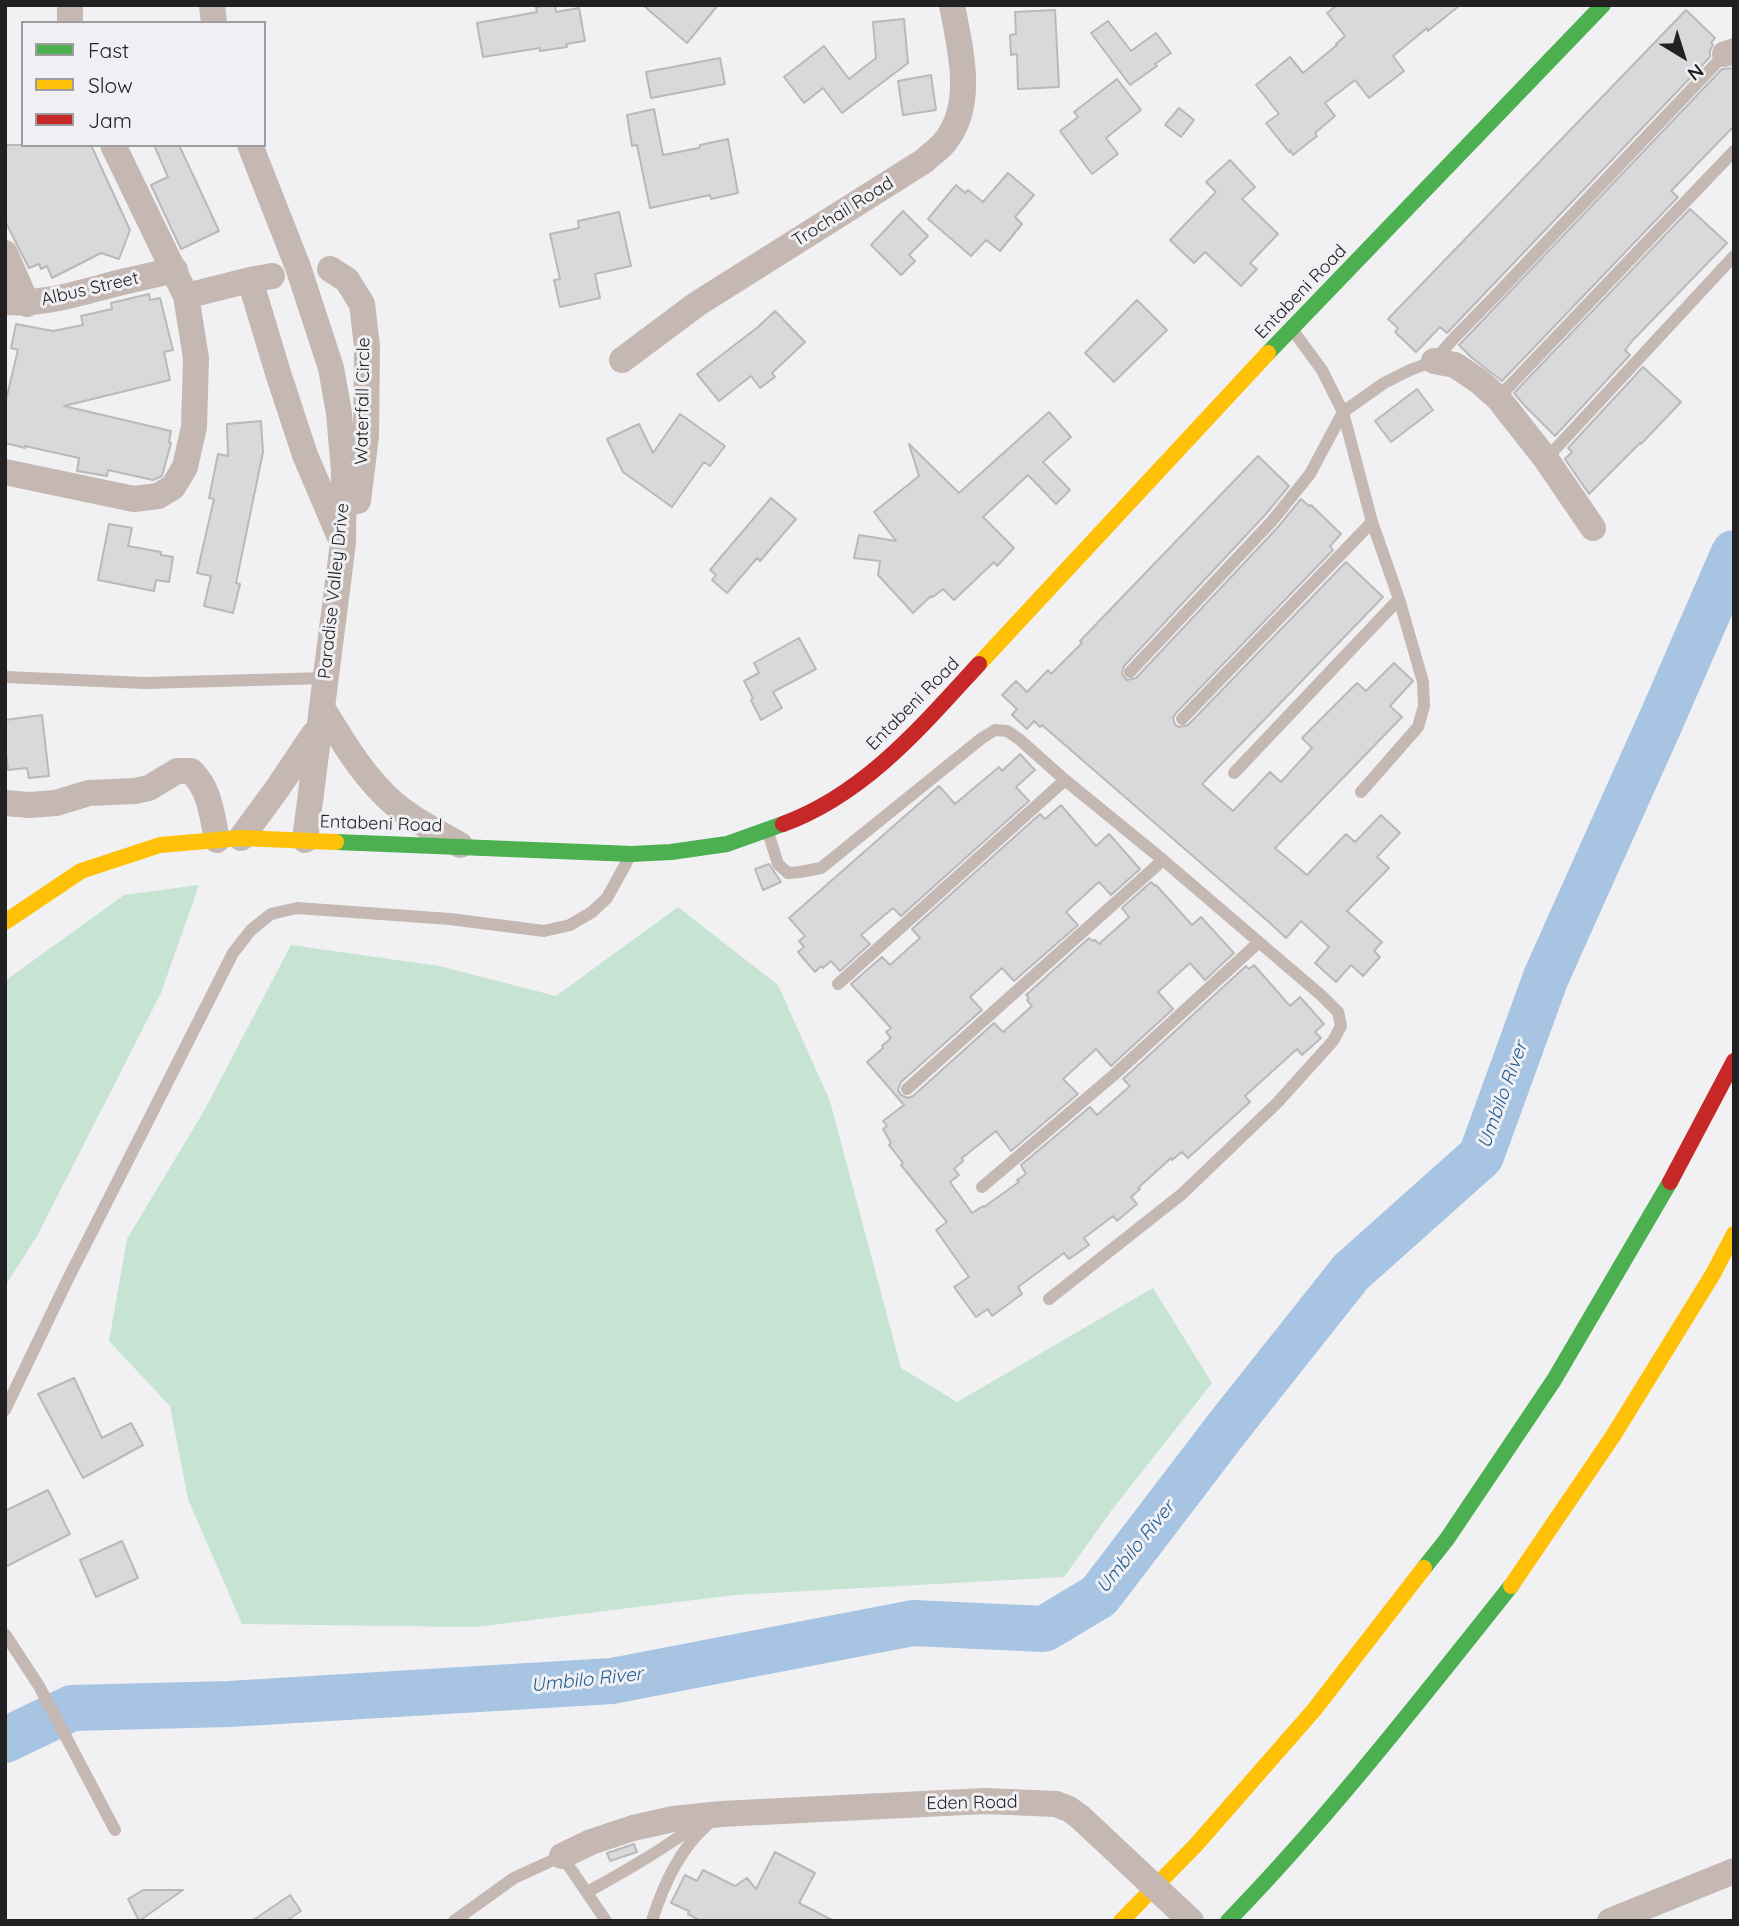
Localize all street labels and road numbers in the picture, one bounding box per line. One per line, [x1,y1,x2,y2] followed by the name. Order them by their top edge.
[788,172,898,252] street label: Trochail Road
[1251,240,1351,344] street label: Entabeni Road
[39,267,141,311] street label: Albus Street
[351,337,375,465] street label: Waterfall Circle
[314,502,354,680] street label: Paradise Valley Drive
[862,653,964,755] street label: Entabeni Road
[319,811,443,837] street label: Entabeni Road
[926,1791,1018,1815] street label: Eden Road

